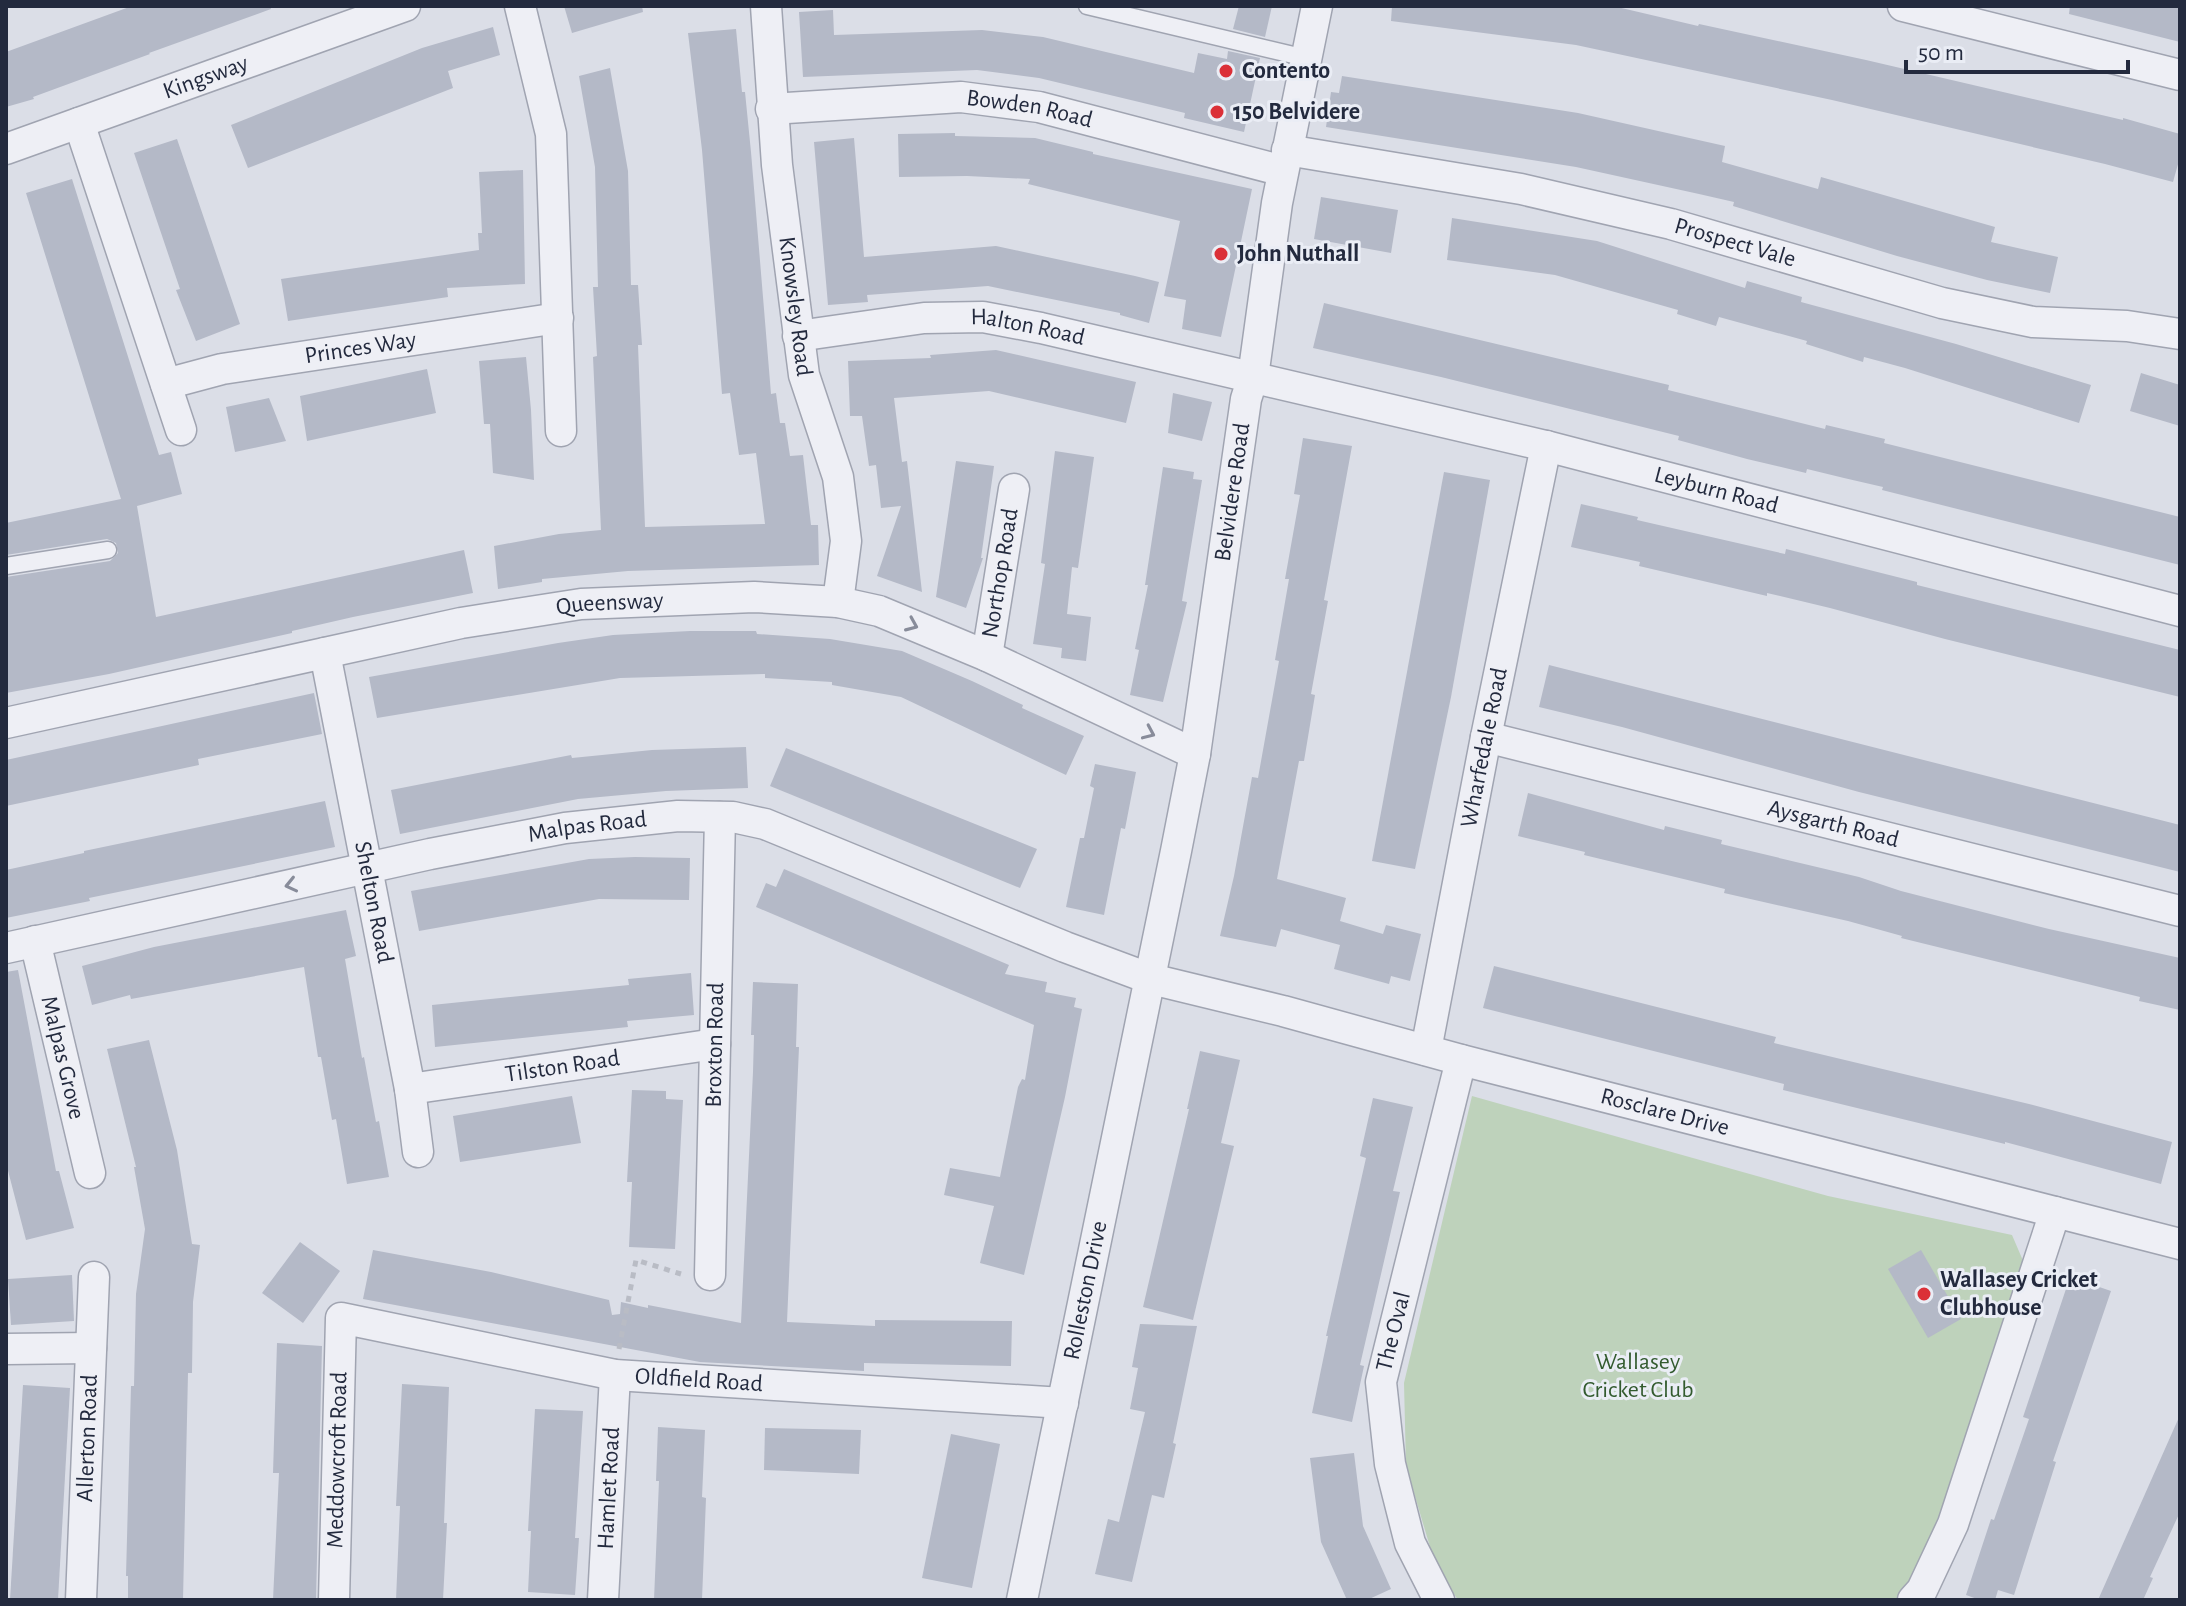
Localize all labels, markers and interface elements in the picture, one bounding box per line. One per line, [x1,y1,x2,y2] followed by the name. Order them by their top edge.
[1906,24,2128,74] scale bar
[1918,41,1964,65] text: 50 m
[160,51,251,104] street label: Kingsway
[1242,59,1330,83] place label: Contento
[1217,62,1235,80] marker: Contento
[965,86,1095,133] street label: Bowden Road
[1233,100,1360,124] place label: 150 Belvidere
[1208,103,1226,121] marker: 150 Belvidere
[1672,214,1798,272] street label: Prospect Vale
[774,235,816,378] street label: Knowsley Road
[1237,242,1359,266] place label: John Nuthall
[1212,245,1230,263] marker: John Nuthall
[971,305,1087,350] street label: Halton Road
[303,328,418,368] street label: Princes Way
[1211,421,1254,563] street label: Belvidere Road
[1652,463,1781,518] street label: Leyburn Road
[978,506,1023,640] street label: Northop Road
[554,589,664,620] street label: Queensway
[904,615,918,631] one-way arrow
[1457,665,1512,830] street label: Wharfedale Road
[1140,723,1155,739] one-way arrow
[1765,796,1901,852] street label: Aysgarth Road
[526,807,648,847] street label: Malpas Road
[350,839,397,965] street label: Shelton Road
[285,876,299,893] one-way arrow
[702,982,728,1108] street label: Broxton Road
[36,994,89,1122] street label: Malpas Grove
[504,1046,621,1087] street label: Tilston Road
[1598,1084,1732,1140] street label: Rosclare Drive
[1060,1219,1112,1362] street label: Rolleston Drive
[1940,1268,2098,1320] place label: Wallasey Cricket Clubhouse
[1915,1285,1933,1303] marker: Wallasey Cricket Clubhouse
[1372,1289,1415,1374] street label: The Oval
[1582,1350,1694,1402] park label: Wallasey Cricket Club
[634,1364,764,1396] street label: Oldfield Road
[323,1371,352,1549] street label: Meddowcroft Road
[73,1374,102,1502] street label: Allerton Road
[594,1426,624,1550] street label: Hamlet Road

